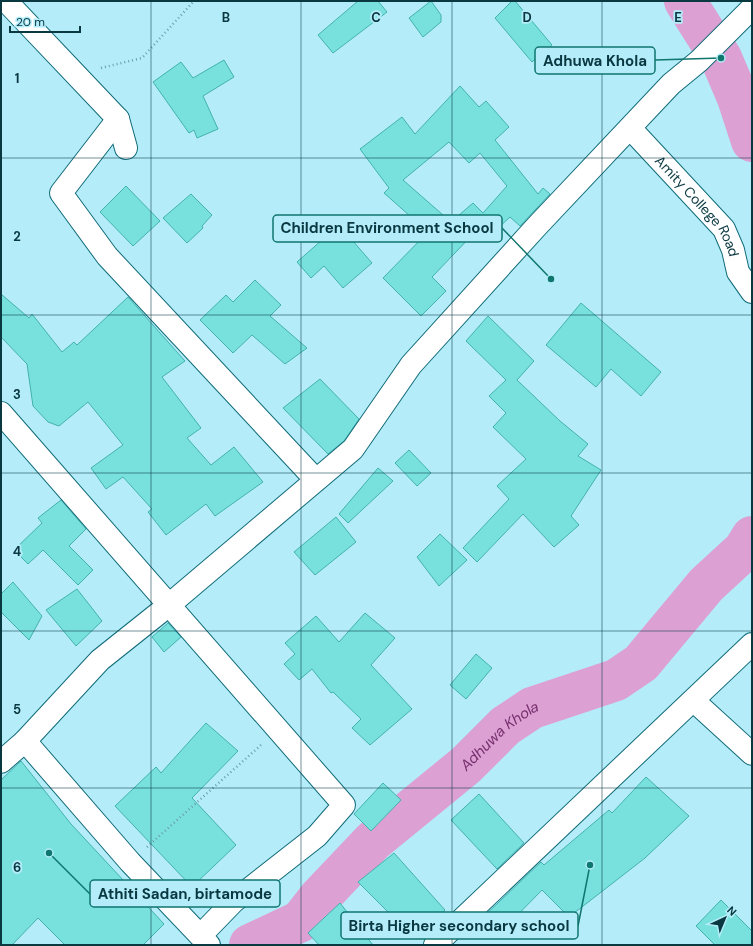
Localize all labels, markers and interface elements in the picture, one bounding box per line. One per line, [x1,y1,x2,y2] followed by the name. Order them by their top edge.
[10,8,80,34] scale bar
[222,9,230,26] text: B
[371,9,381,26] text: C
[522,9,532,26] text: D
[674,9,682,26] text: E
[16,14,45,30] text: 20 m
[535,47,655,74] callout: Adhuwa Khola
[543,51,647,71] text: Adhuwa Khola
[15,70,19,87] text: 1
[651,152,743,258] street label: Amity College Road
[273,215,502,242] callout: Children Environment School
[280,218,494,238] text: Children Environment School
[13,228,21,245] text: 2
[13,386,21,403] text: 3
[13,543,21,560] text: 4
[455,697,541,776] water label: Adhuwa Khola
[13,701,21,718] text: 5
[13,859,21,876] text: 6
[90,880,280,907] callout: Athiti Sadan, birtamode
[98,884,272,904] text: Athiti Sadan, birtamode
[705,898,745,938] north arrow
[724,903,740,919] text: N
[341,912,578,939] callout: Birta Higher secondary school
[349,916,569,936] text: Birta Higher secondary school

